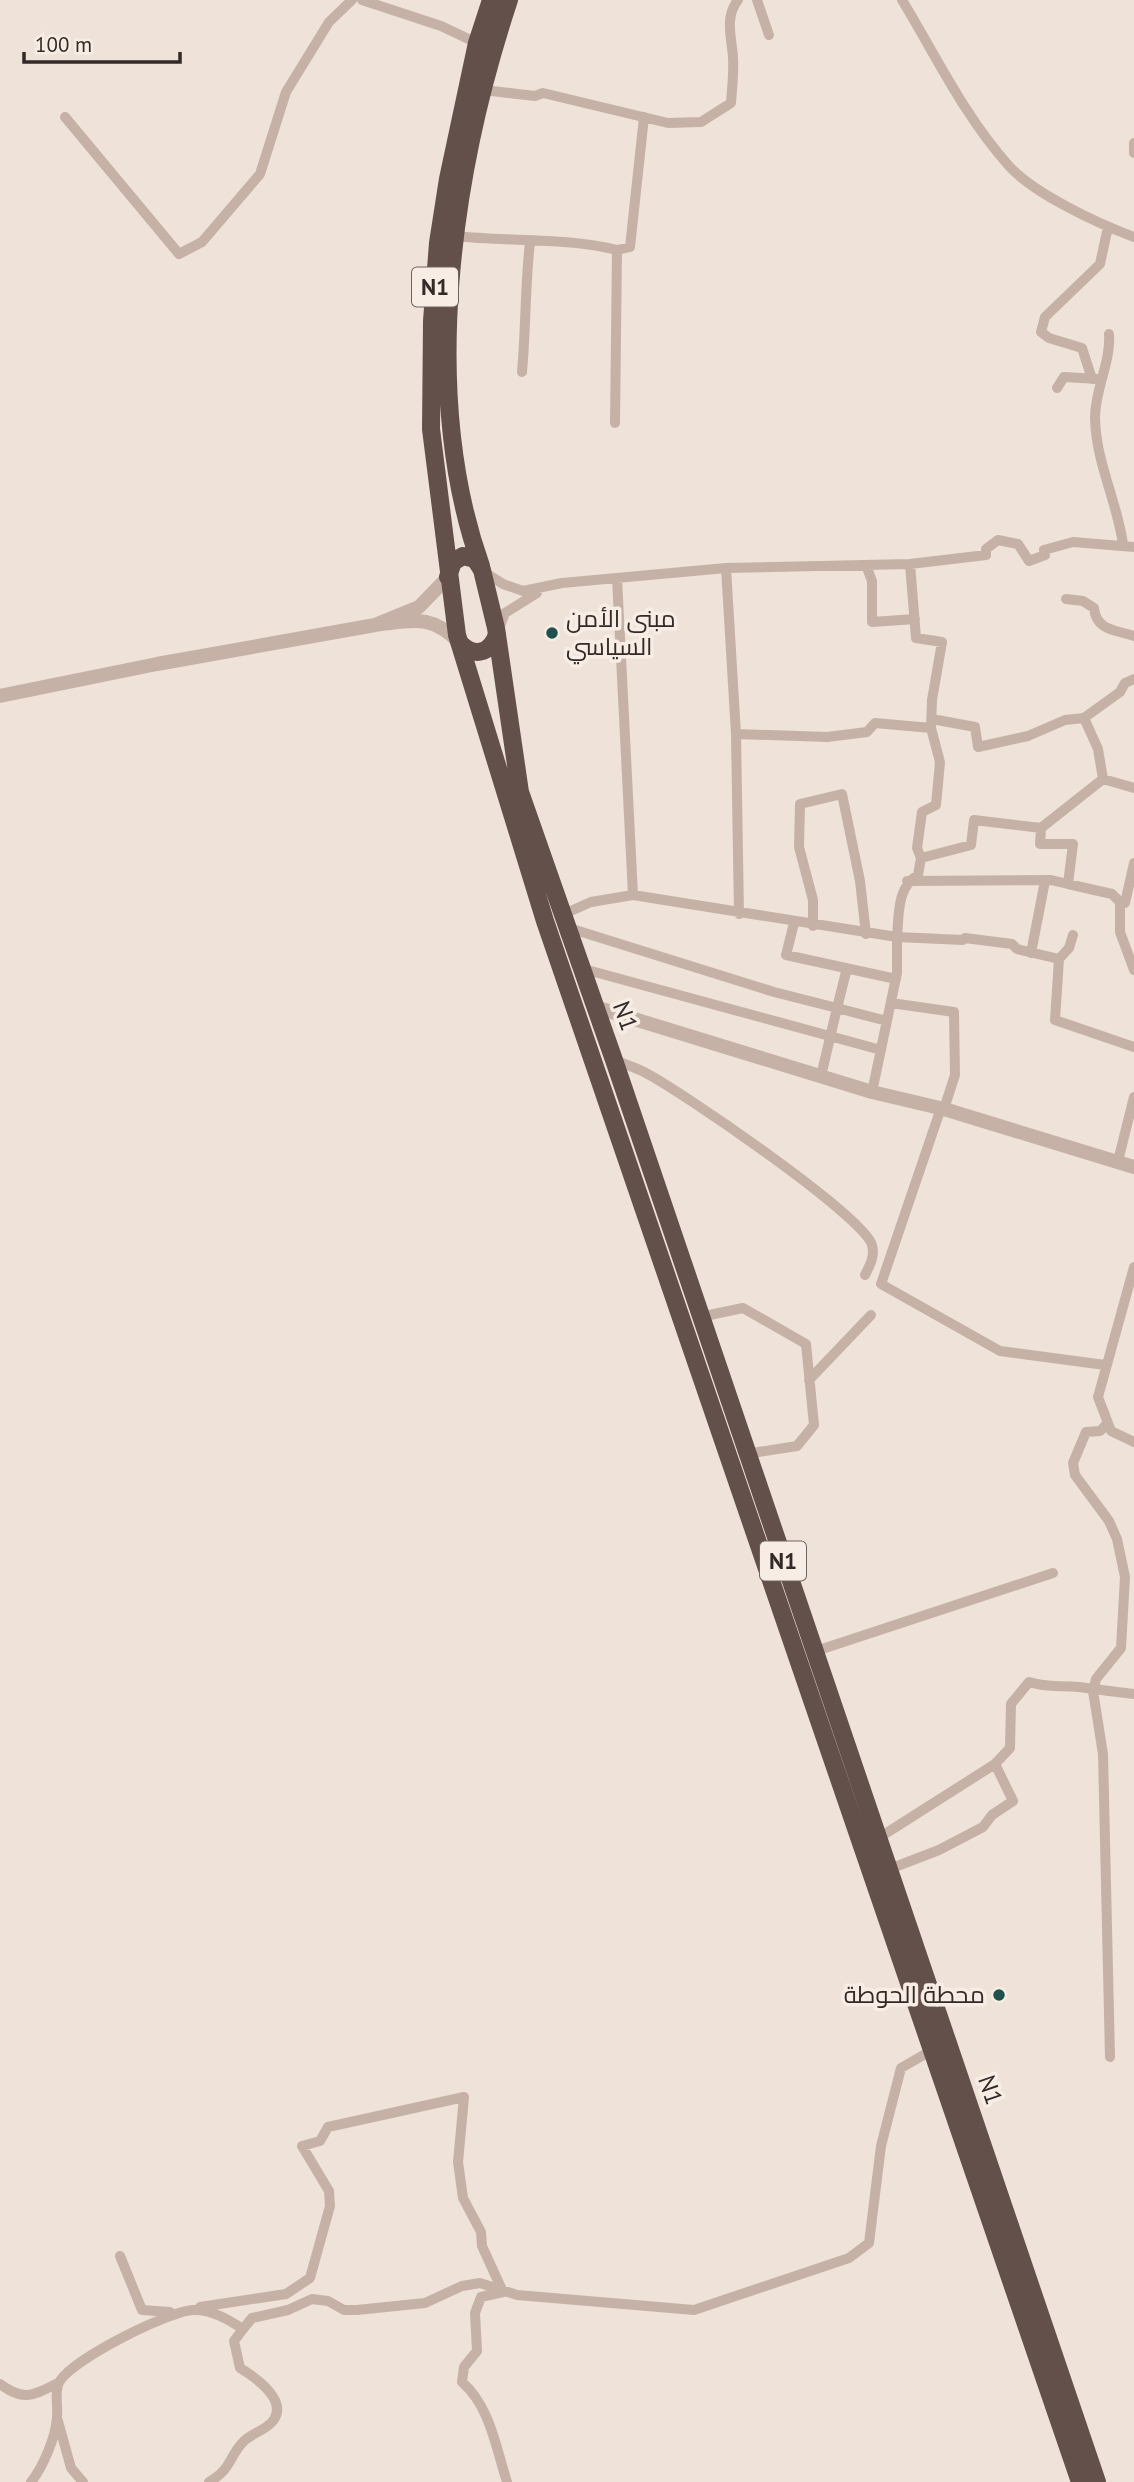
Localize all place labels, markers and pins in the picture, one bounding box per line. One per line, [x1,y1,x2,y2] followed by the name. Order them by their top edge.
[566,603,676,665] place label: مبنى الأمن السياسي
[544,625,560,641] marker: مبنى الأمن السياسي
[844,1979,985,2010] place label: محطة الحوطة
[991,1987,1007,2003] marker: محطة الحوطة

